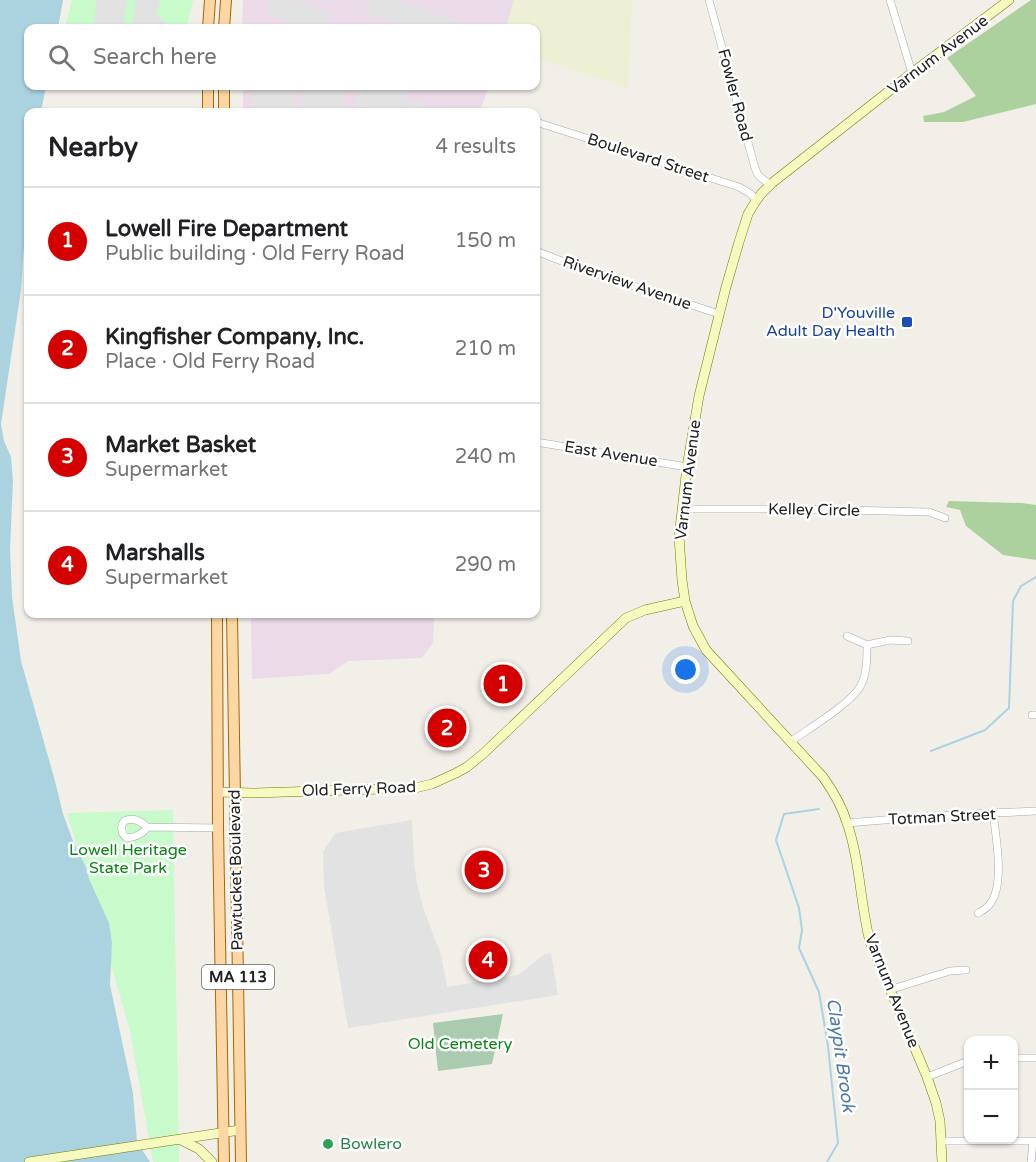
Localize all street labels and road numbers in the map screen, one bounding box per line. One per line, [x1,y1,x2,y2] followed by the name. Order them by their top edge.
[884,11,992,99] street label: Varnum Avenue
[713,47,757,143] street label: Fowler Road
[585,129,711,187] street label: Boulevard Street
[560,252,694,314] street label: Riverview Avenue
[671,419,705,541] street label: Varnum Avenue
[563,437,659,471] street label: East Avenue
[768,499,860,521] street label: Kelley Circle
[301,777,417,801] street label: Old Ferry Road
[225,789,247,951] street label: Pawtucket Boulevard
[888,804,996,830] street label: Totman Street
[860,931,924,1051] street label: Varnum Avenue
[202,965,274,989] road number: MA 113

